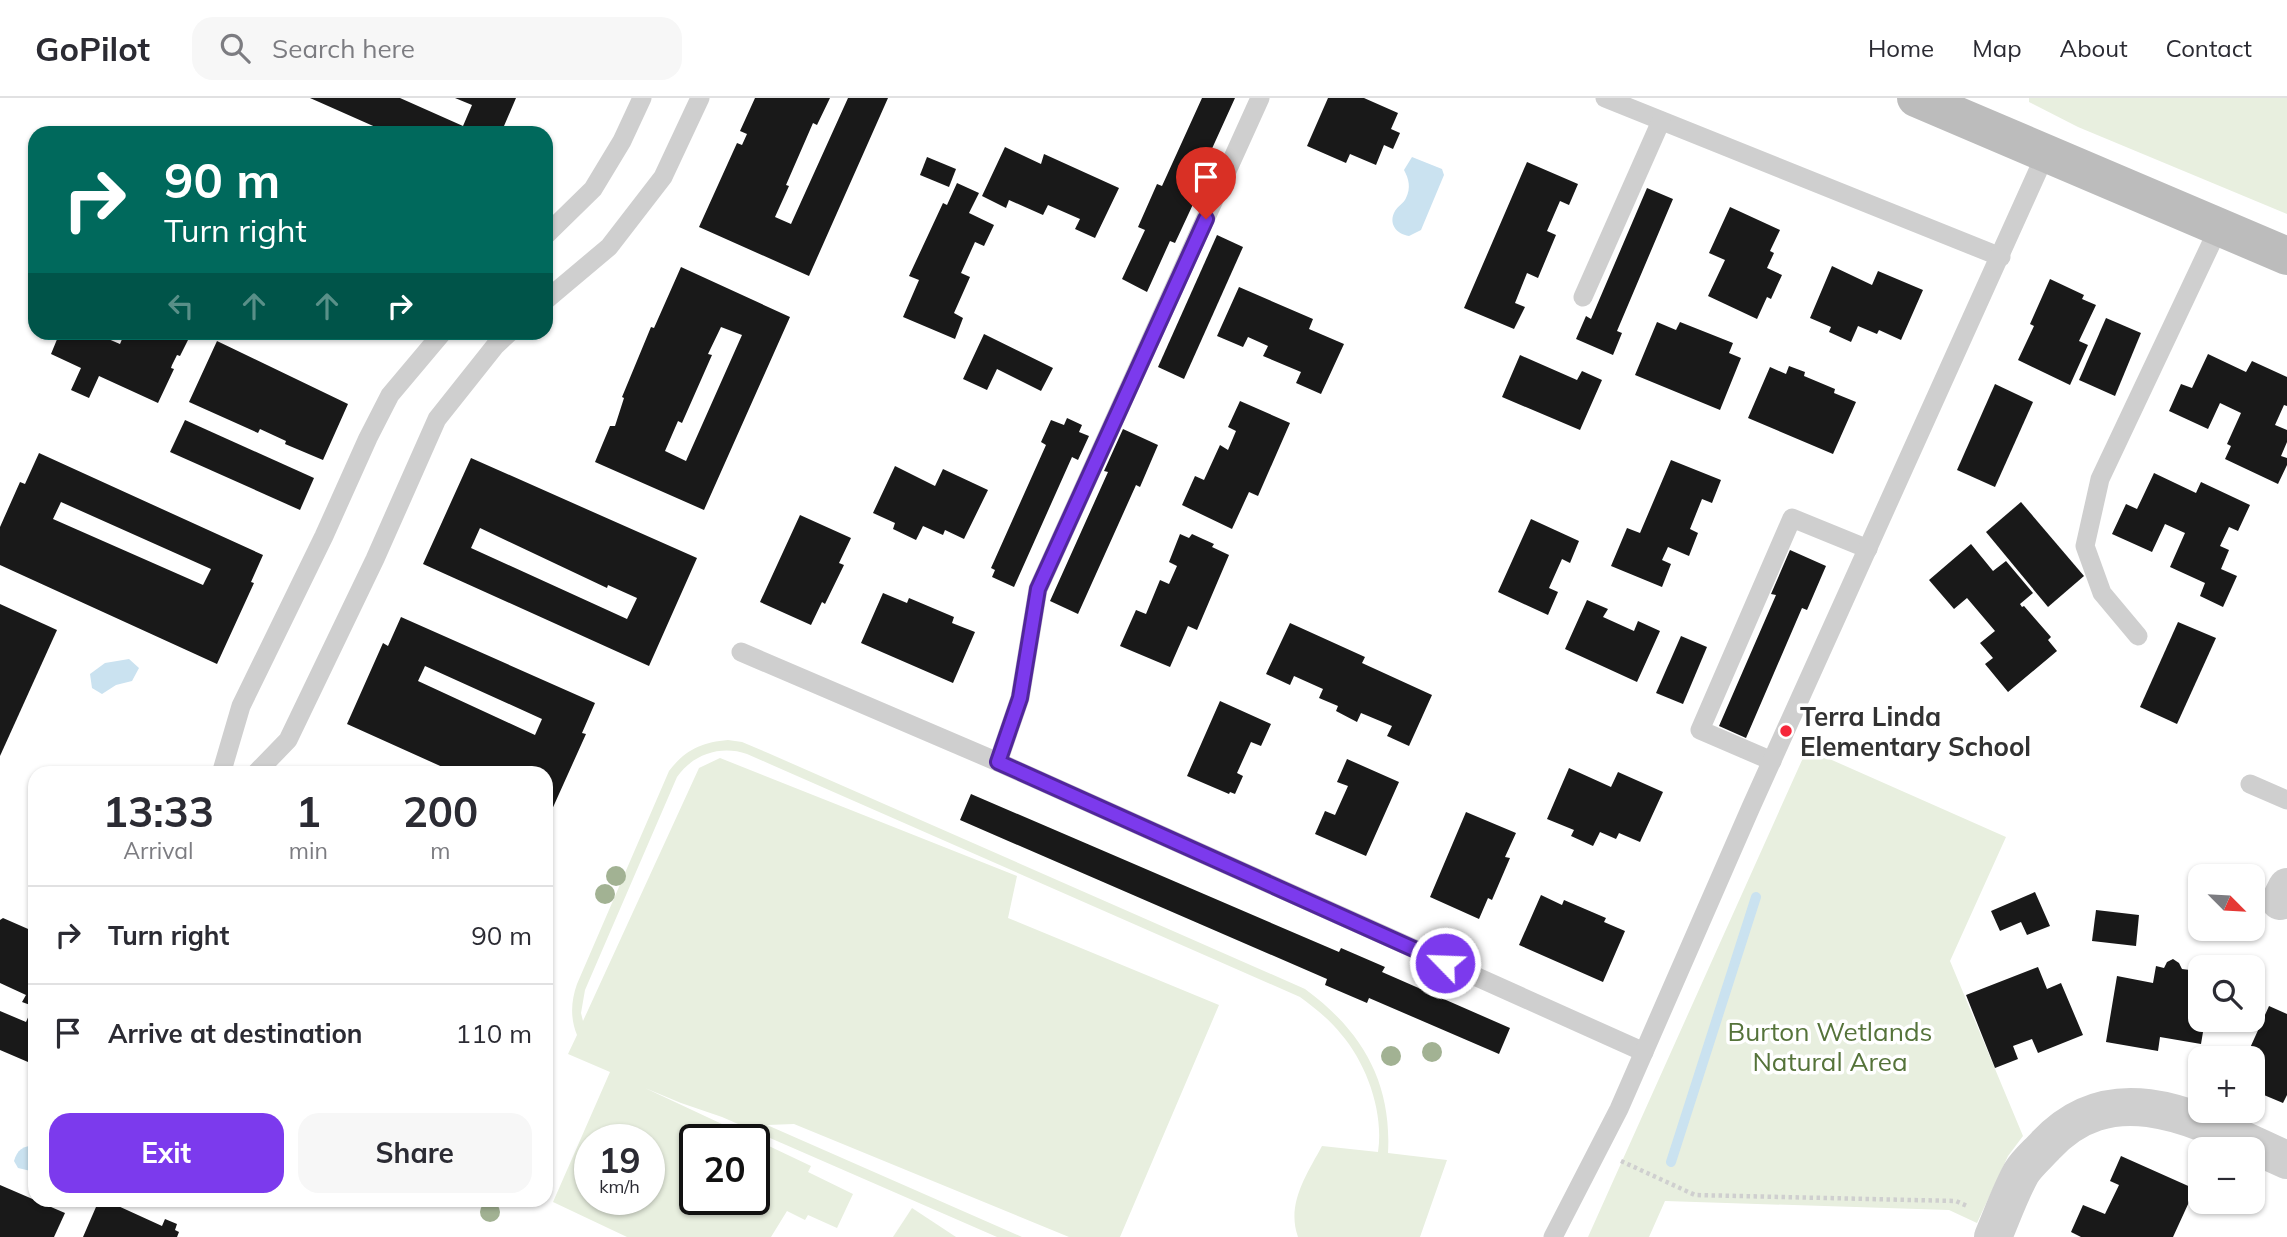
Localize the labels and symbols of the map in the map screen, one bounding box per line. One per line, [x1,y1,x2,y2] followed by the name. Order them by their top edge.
[1176,147,1236,219] pin
[1800,700,2031,763] place label: Terra Linda Elementary School
[1778,723,1794,739] marker: Terra Linda Elementary School
[2188,864,2264,942] north arrow
[1408,926,1482,1000] position arrow
[1728,1015,1932,1078] park label: Burton Wetlands Natural Area
[679,1124,770,1215] speed limit sign: 20

